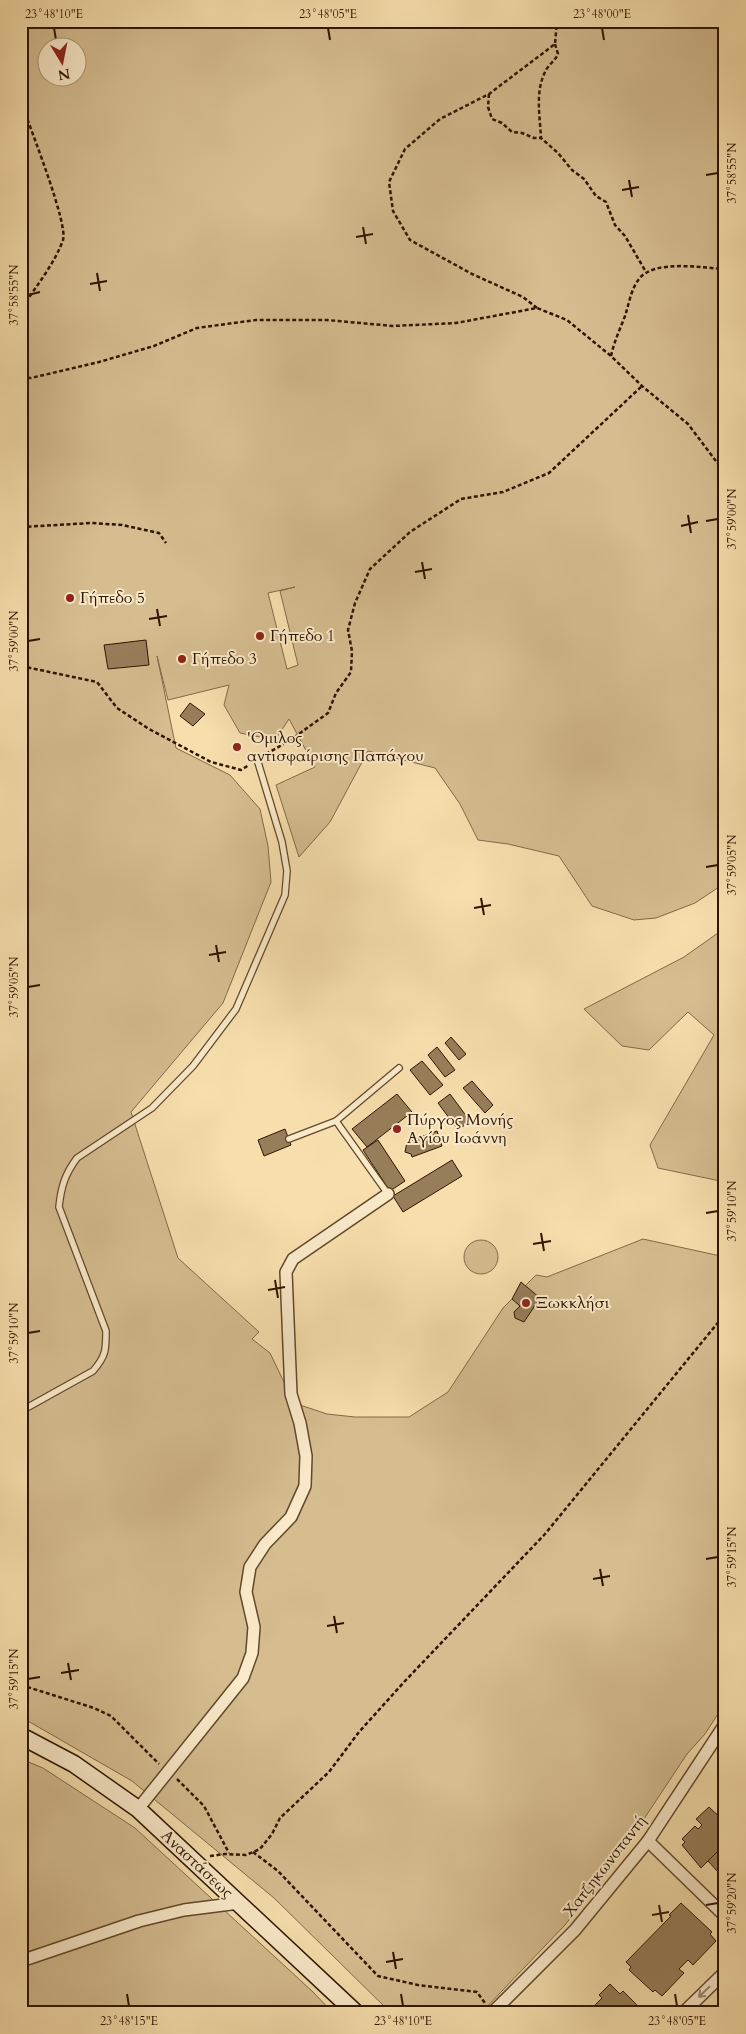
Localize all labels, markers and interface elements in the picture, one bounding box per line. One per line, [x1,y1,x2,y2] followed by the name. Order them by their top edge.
[25,6,83,22] text: 23°48'10"E
[299,6,357,22] text: 23°48'05"E
[573,6,631,22] text: 23°48'00"E
[38,38,88,88] north arrow
[57,64,72,85] text: N
[724,142,740,203] text: 37°58'55"N
[6,264,22,325] text: 37°58'55"N
[724,488,740,549] text: 37°59'00"N
[80,587,145,609] place label: Γήπεδο 5
[64,592,76,604] marker: Γήπεδο 5
[6,610,22,671] text: 37°59'00"N
[270,625,335,647] place label: Γήπεδο 1
[254,630,266,642] marker: Γήπεδο 1
[192,648,257,670] place label: Γήπεδο 3
[176,653,188,665] marker: Γήπεδο 3
[247,727,424,767] place label: 'Ομιλος αντισφαίρισης Παπάγου
[231,741,243,753] marker: 'Ομιλος αντισφαίρισης Παπάγου
[724,834,740,895] text: 37°59'05"N
[6,956,22,1017] text: 37°59'05"N
[407,1109,514,1149] place label: Πύργος Μονής Αγίου Ιωάννη
[391,1123,403,1135] marker: Πύργος Μονής Αγίου Ιωάννη
[724,1180,740,1241] text: 37°59'10"N
[536,1292,610,1314] place label: Ξωκκλήσι
[520,1297,532,1309] marker: Ξωκκλήσι
[6,1302,22,1363] text: 37°59'10"N
[724,1526,740,1587] text: 37°59'15"N
[6,1648,22,1709] text: 37°59'15"N
[558,1810,652,1922] street label: Χατζηκωνσταντή
[156,1825,238,1903] street label: Αναστάσεως
[724,1872,740,1933] text: 37°59'20"N
[698,1986,710,1999] one-way arrow
[100,2013,158,2029] text: 23°48'15"E
[374,2013,432,2029] text: 23°48'10"E
[648,2013,706,2029] text: 23°48'05"E

